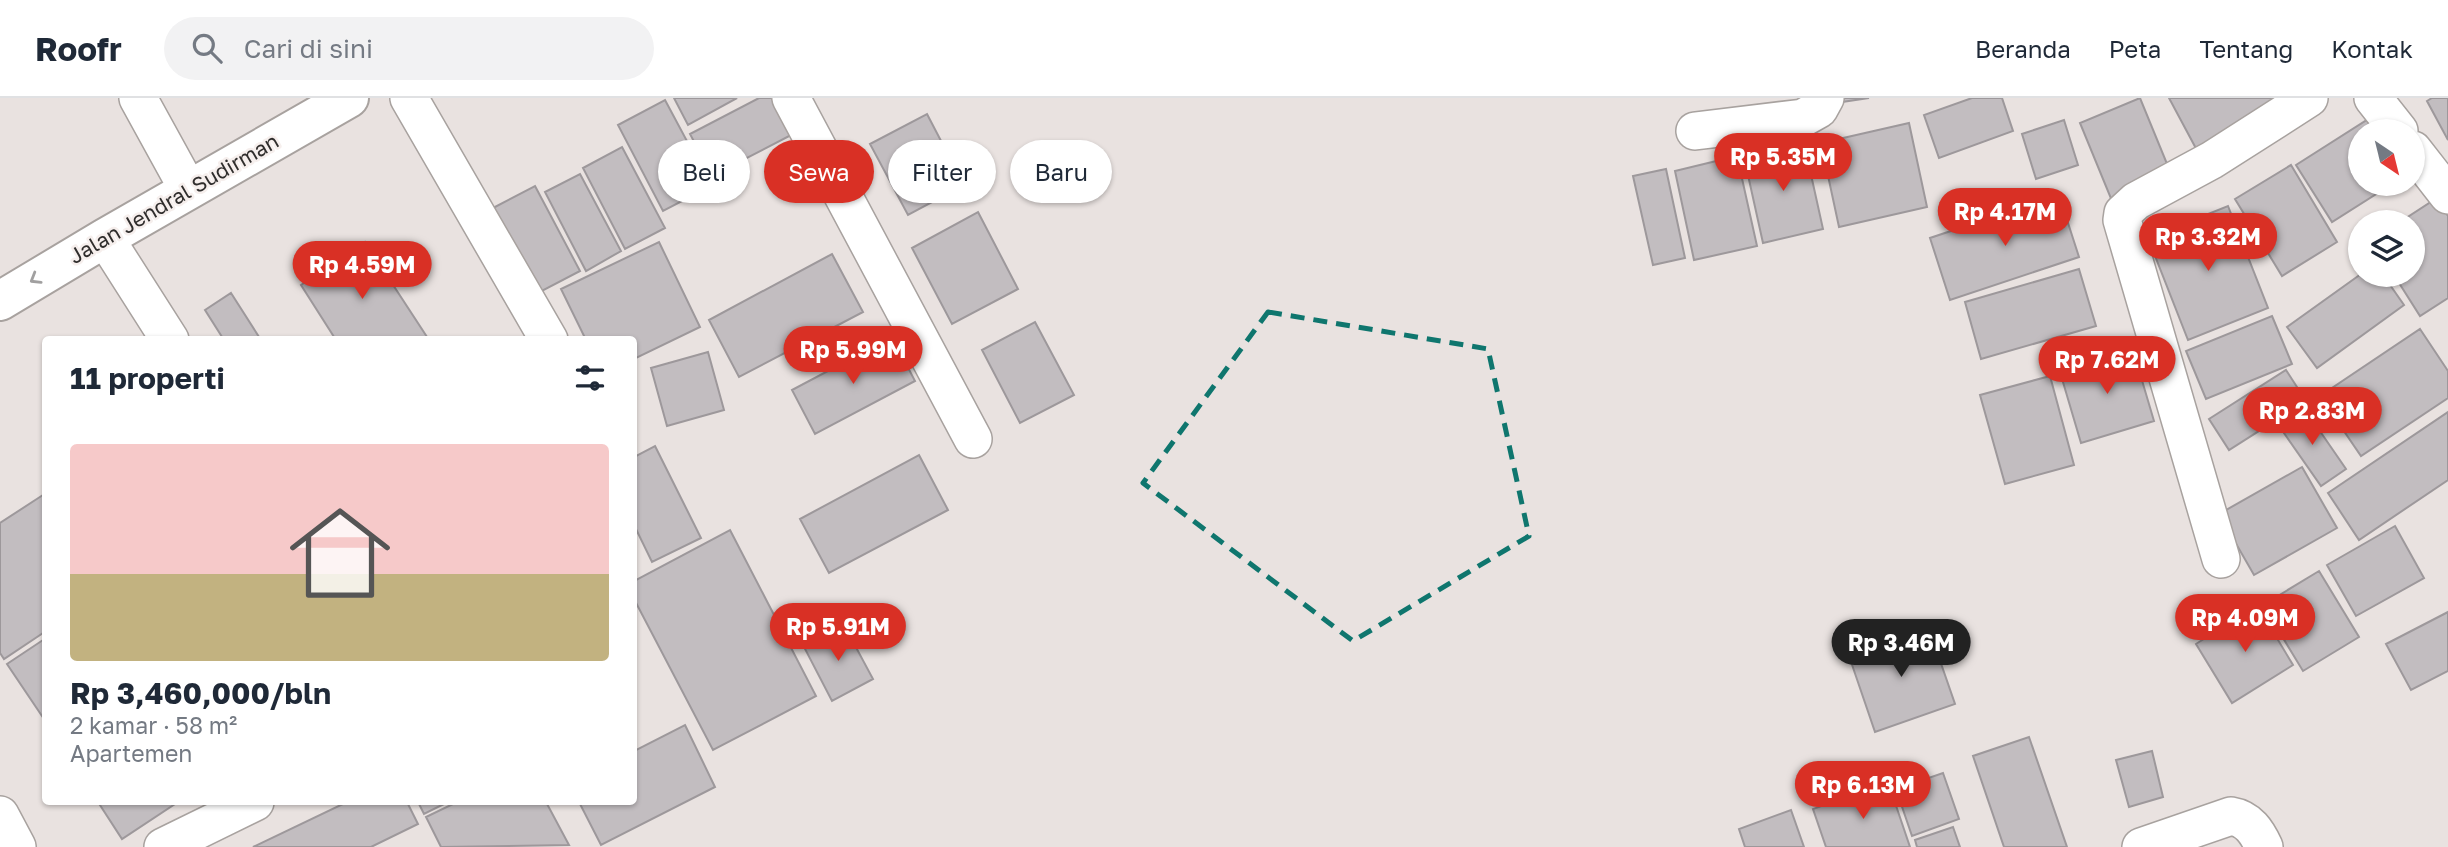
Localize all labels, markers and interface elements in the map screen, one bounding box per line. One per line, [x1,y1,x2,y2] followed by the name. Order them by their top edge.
[164,17,654,80] search box
[35,29,122,68] text: Roofr
[188,29,226,67] icon: search
[244,33,373,64] text: Cari di sini
[1975,34,2071,63] text: Beranda
[2109,34,2161,63] text: Peta
[2199,34,2293,63] text: Tentang
[2331,34,2413,63] text: Kontak
[2348,119,2426,196] north arrow
[2348,119,2425,287] map controls
[64,127,283,269] street label: Jalan Jendral Sudirman
[1711,134,1855,193] pin: Rp 5.35M
[658,140,750,203] chip: Beli
[764,140,874,203] chip: Sewa
[888,140,996,203] chip: Filter
[1010,140,1112,203] chip: Baru
[1730,142,1836,170] text: Rp 5.35M
[1933,188,2077,248] pin: Rp 4.17M
[1954,197,2056,225] text: Rp 4.17M
[2348,210,2425,287] button: layers
[2136,214,2280,273] pin: Rp 3.32M
[2155,222,2261,250] text: Rp 3.32M
[290,242,434,301] pin: Rp 4.59M
[309,250,415,278] text: Rp 4.59M
[30,271,43,284] one-way arrow
[781,327,925,386] pin: Rp 5.99M
[800,335,906,363] text: Rp 5.99M
[2035,336,2179,396] pin: Rp 7.62M
[2055,345,2159,373] text: Rp 7.62M
[571,359,609,397] icon: filters
[70,360,225,396] text: 11 properti
[2240,388,2384,447] pin: Rp 2.83M
[2259,396,2365,424] text: Rp 2.83M
[277,490,403,616] icon: home
[2173,594,2317,654] pin: Rp 4.09M
[766,603,910,663] pin: Rp 5.91M
[2191,603,2299,631] text: Rp 4.09M
[786,612,890,640] text: Rp 5.91M
[1829,620,1973,679] pin: Rp 3.46M
[1848,628,1954,656] text: Rp 3.46M
[70,675,331,711] text: Rp 3,460,000/bln
[70,711,237,739] text: 2 kamar · 58 m²
[70,739,192,767] text: Apartemen
[1791,762,1935,821] pin: Rp 6.13M
[1811,770,1915,798] text: Rp 6.13M

